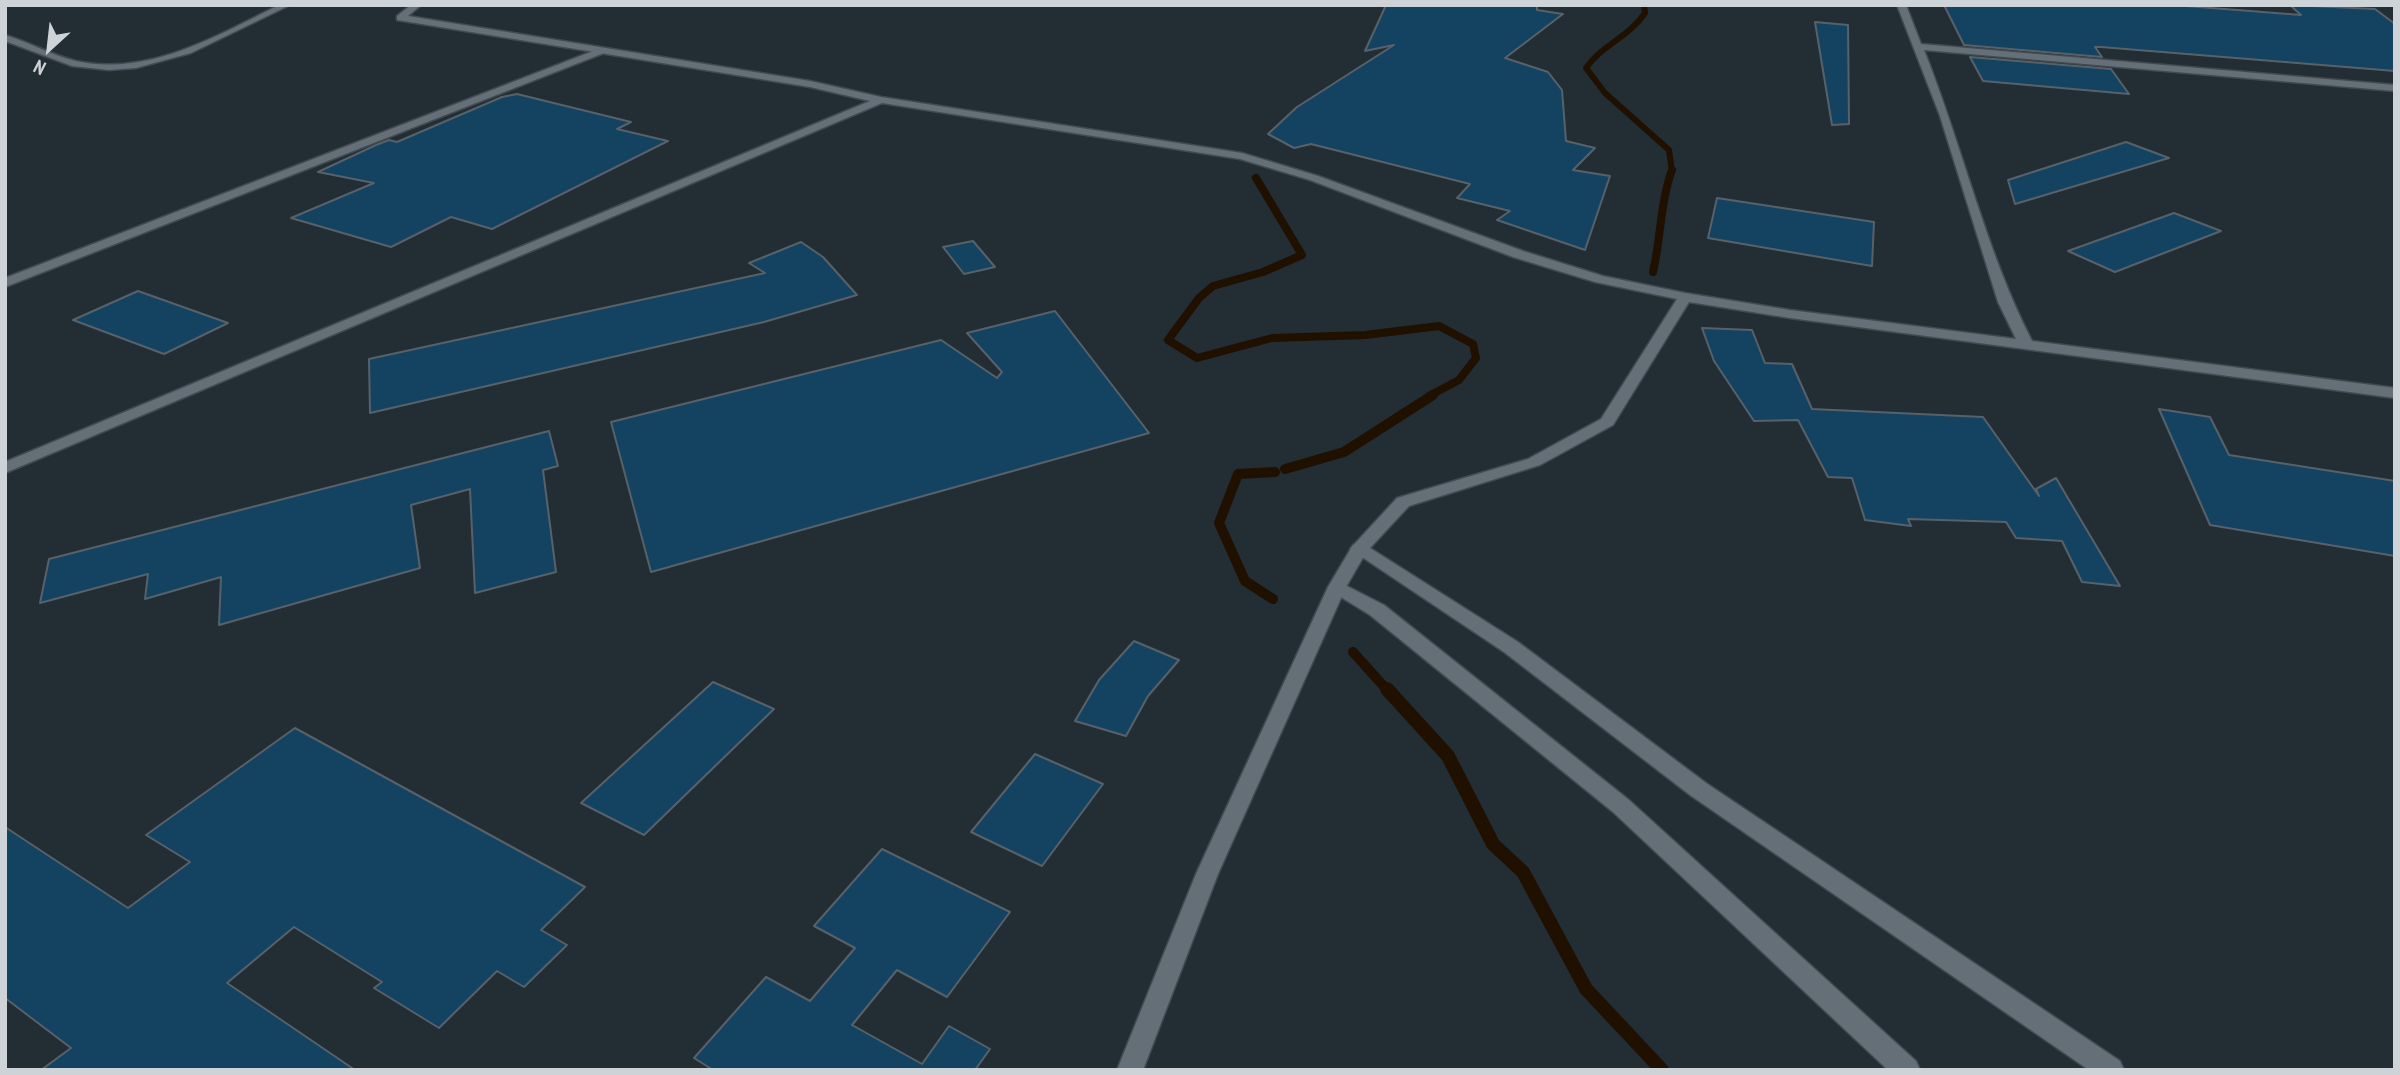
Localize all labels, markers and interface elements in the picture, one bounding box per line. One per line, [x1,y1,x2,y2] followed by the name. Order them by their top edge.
[14,14,84,84] north arrow
[29,55,49,81] text: N

